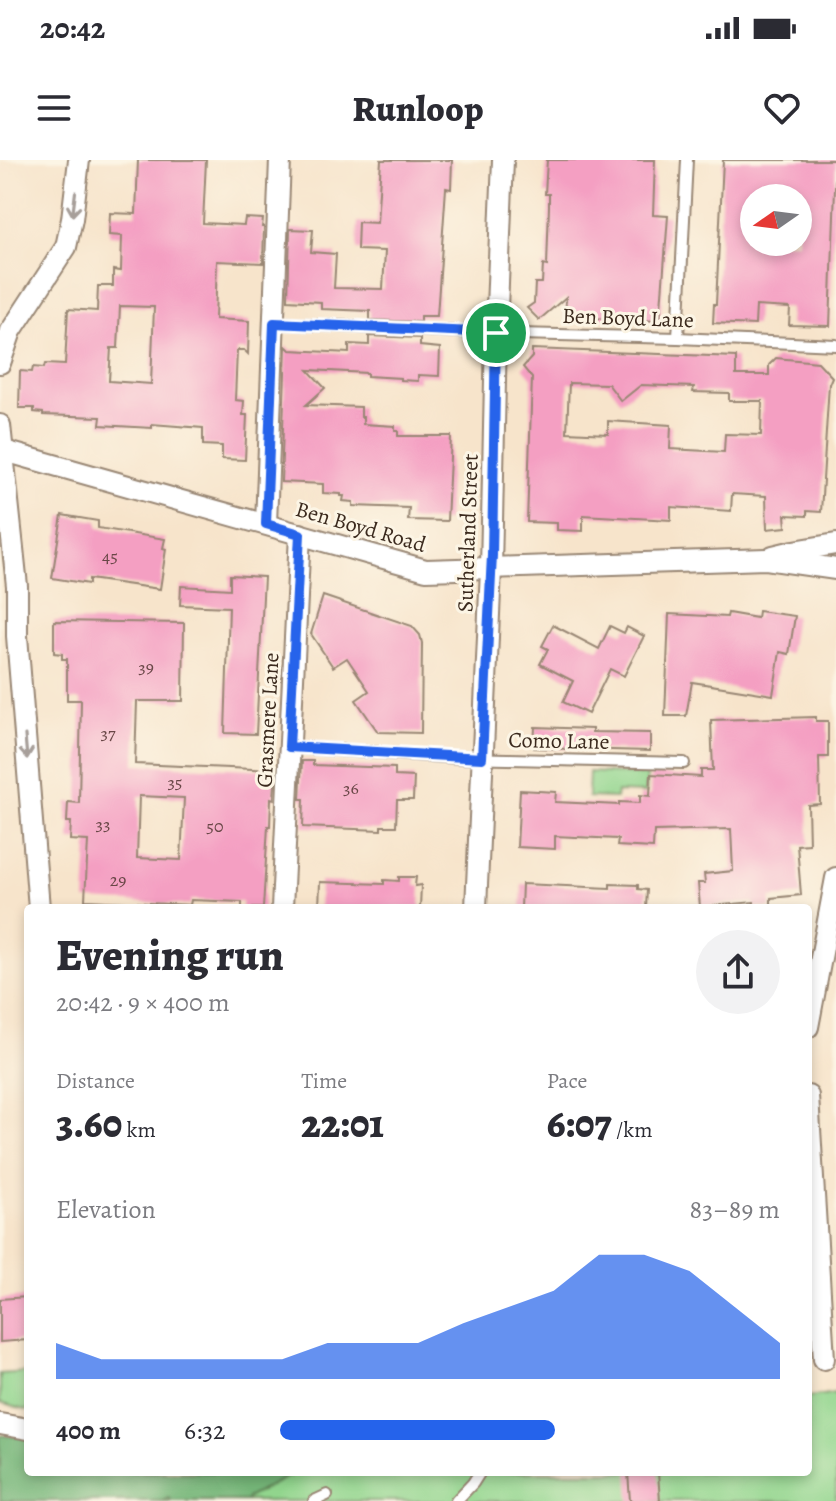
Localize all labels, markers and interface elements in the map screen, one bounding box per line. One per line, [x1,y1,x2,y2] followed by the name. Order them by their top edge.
[40,8,105,48] text: 20:42
[353,84,483,133] text: Runloop
[32,86,76,130] icon: menu
[760,86,804,130] icon: heart
[740,184,812,256] north arrow
[740,184,812,256] map controls
[67,190,82,217] one-way arrow
[462,299,530,367] pin
[562,301,694,335] street label: Ben Boyd Lane
[474,311,518,355] icon: arrive
[450,453,486,613] street label: Sutherland Street
[292,494,430,560] street label: Ben Boyd Road
[102,544,118,568] house number: 45
[249,652,287,788] street label: Grasmere Lane
[138,655,154,679] house number: 39
[100,721,116,745] house number: 37
[508,725,610,757] street label: Como Lane
[19,733,34,760] one-way arrow
[167,770,183,794] house number: 35
[343,776,359,800] house number: 36
[96,812,110,836] house number: 33
[206,814,224,838] house number: 50
[110,868,126,892] house number: 29
[56,925,284,985] text: Evening run
[696,930,780,1014] button: share
[56,985,230,1020] text: 20:42 · 9 × 400 m
[56,1066,135,1096] text: Distance
[301,1066,347,1096] text: Time
[547,1066,587,1096] text: Pace
[56,1096,122,1151] text: 3.60
[301,1096,384,1151] text: 22:01
[547,1096,612,1151] text: 6:07
[122,1115,156,1145] text: km
[612,1115,653,1145] text: /km
[56,1192,156,1227] text: Elevation
[690,1192,780,1227] text: 83–89 m
[56,1413,121,1448] text: 400 m
[184,1413,225,1448] text: 6:32

